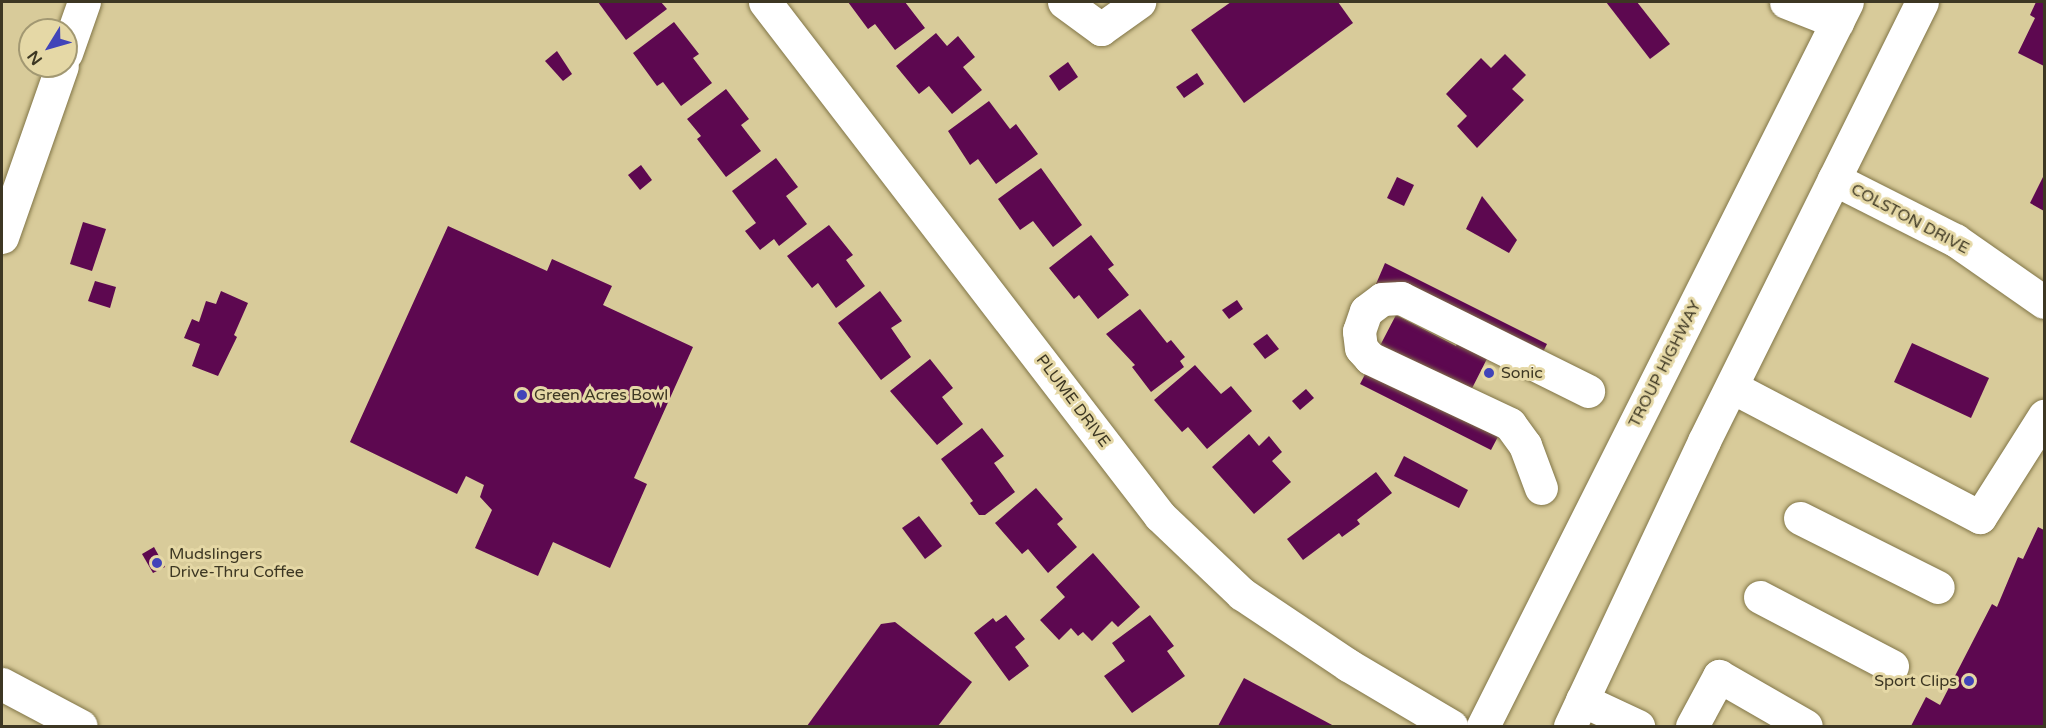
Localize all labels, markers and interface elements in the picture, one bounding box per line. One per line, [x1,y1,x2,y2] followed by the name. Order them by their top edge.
[18,18,78,78] north arrow
[23,46,47,69] text: N
[1848,180,1972,258] street label: COLSTON DRIVE
[1625,298,1705,430] street label: TROUP HIGHWAY
[1032,351,1114,451] street label: PLUME DRIVE
[1501,363,1543,383] place label: Sonic
[1482,366,1496,380] marker: Sonic
[534,385,668,405] place label: Green Acres Bowl
[515,388,529,402] marker: Green Acres Bowl
[169,544,304,582] place label: Mudslingers Drive-Thru Coffee
[150,556,164,570] marker: Mudslingers Drive-Thru Coffee
[1874,671,1957,691] place label: Sport Clips
[1962,674,1976,688] marker: Sport Clips

